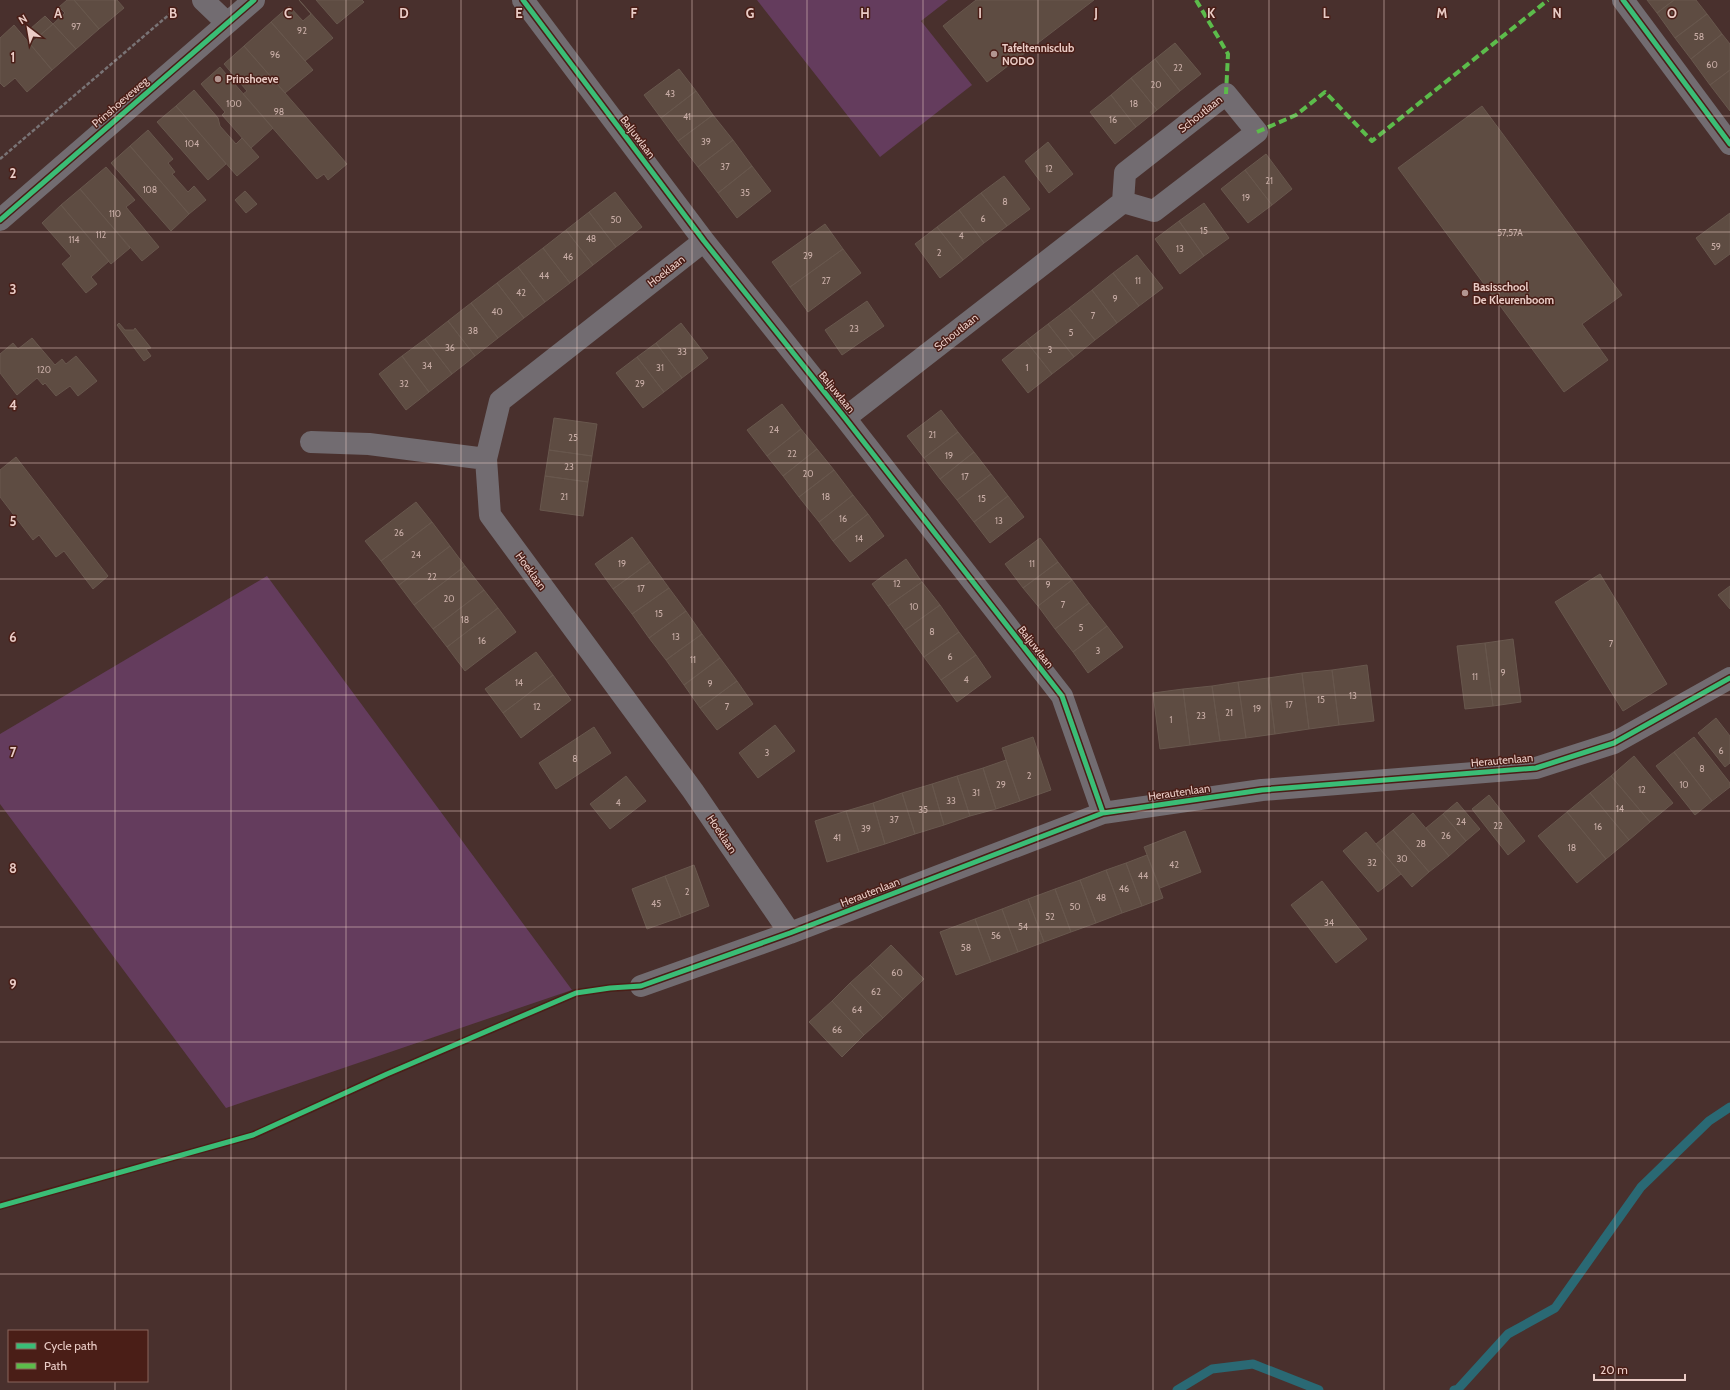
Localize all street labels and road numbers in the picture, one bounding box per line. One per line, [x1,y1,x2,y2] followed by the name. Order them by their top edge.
[89,73,152,130] street label: Prinshoeveweg
[1175,92,1225,136] street label: Schoutlaan
[617,113,659,161] street label: Baljuwlaan
[645,252,687,290] street label: Hoeklaan
[931,310,981,354] street label: Schoutlaan
[816,368,858,416] street label: Baljuwlaan
[513,549,549,593] street label: Hoeklaan
[1015,623,1057,671] street label: Baljuwlaan
[1470,750,1534,770] street label: Herautenlaan
[1147,781,1211,803] street label: Herautenlaan
[704,812,740,856] street label: Hoeklaan
[838,874,902,910] street label: Herautenlaan

